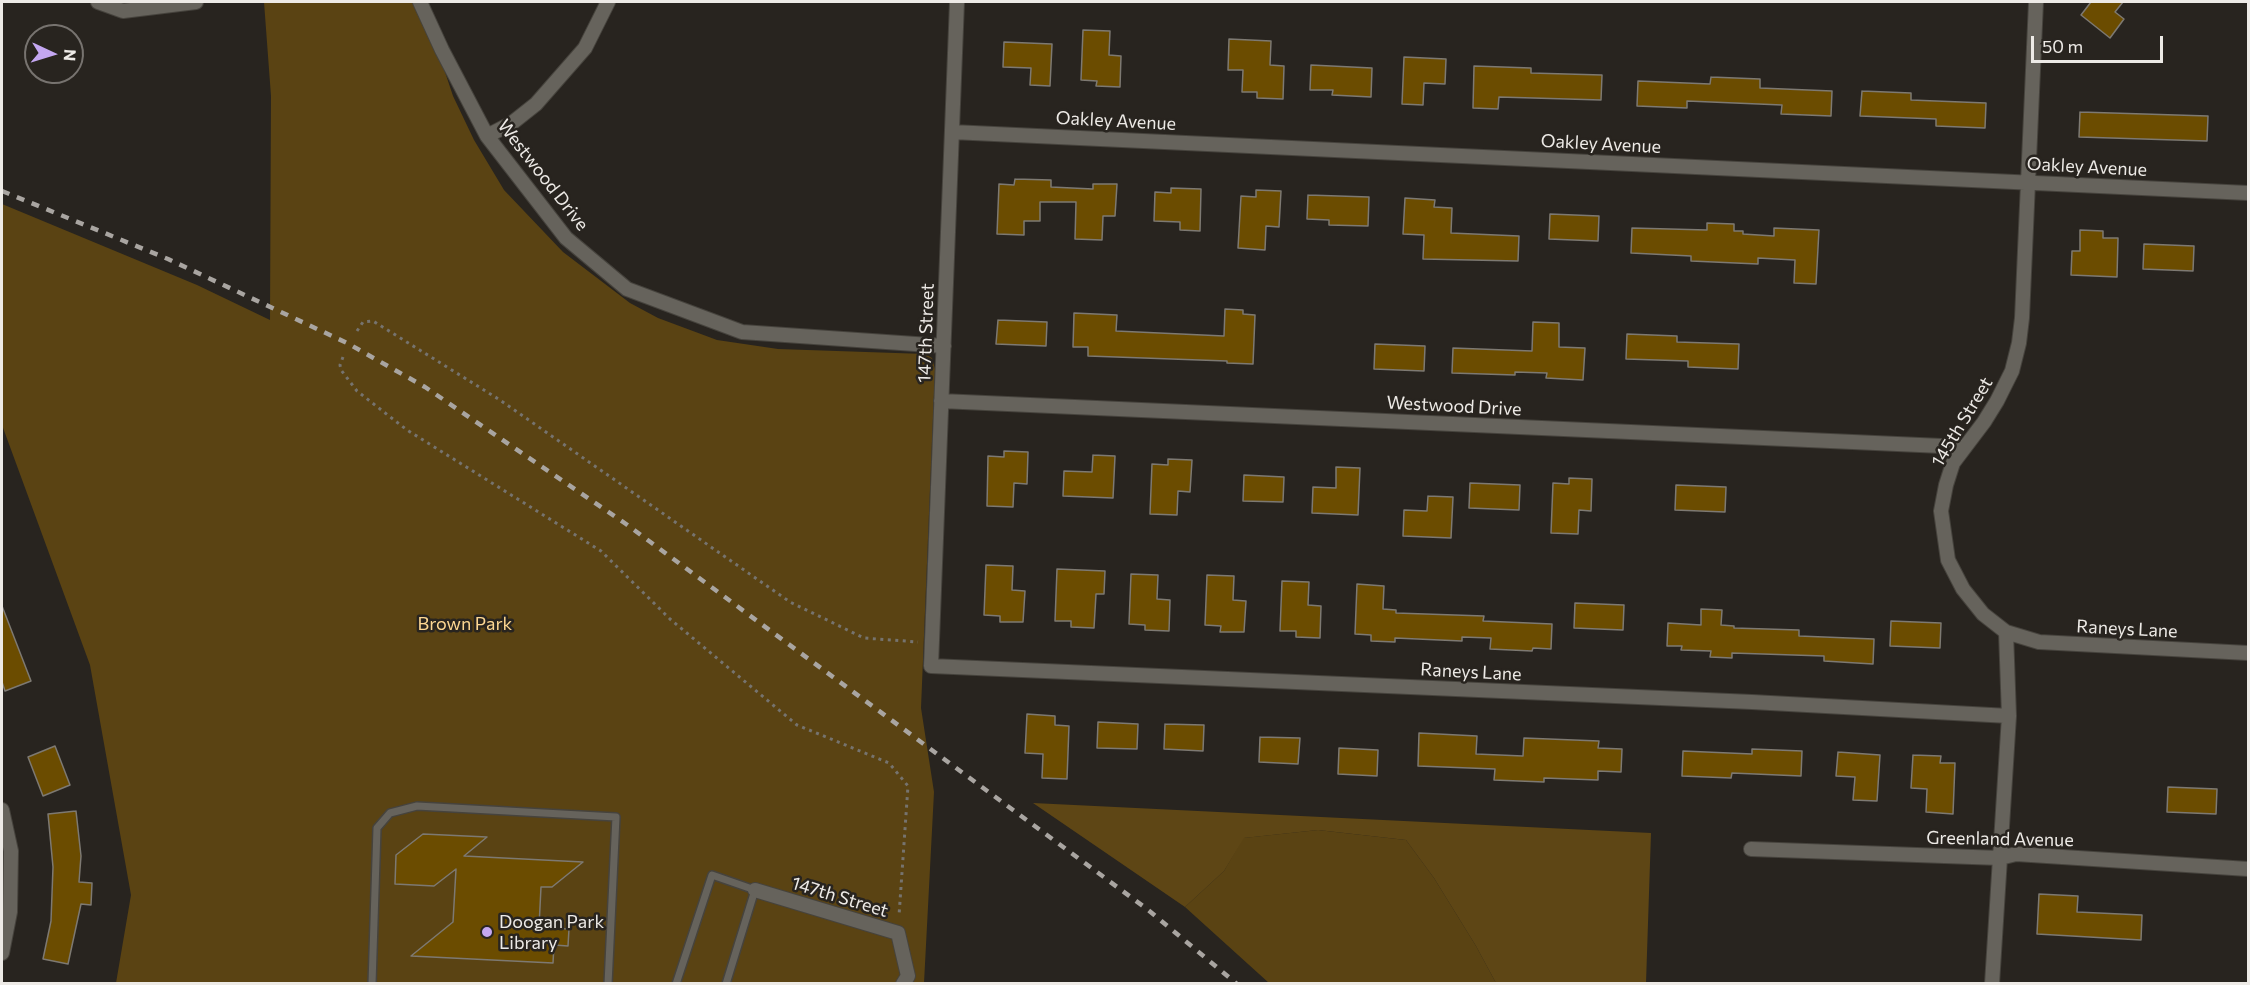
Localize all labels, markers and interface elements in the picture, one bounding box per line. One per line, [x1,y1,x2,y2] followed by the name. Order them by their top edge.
[24,24,84,84] north arrow
[2034,24,2166,62] scale bar
[2042,35,2083,57] text: 50 m
[61,49,80,62] text: N
[1055,107,1177,135] street label: Oakley Avenue
[493,115,593,235] street label: Westwood Drive
[1540,130,1662,158] street label: Oakley Avenue
[2026,153,2148,181] street label: Oakley Avenue
[913,283,939,383] street label: 147th Street
[1927,373,1997,471] street label: 145th Street
[1386,392,1522,420] street label: Westwood Drive
[418,613,512,635] park label: Brown Park
[2076,616,2178,642] street label: Raneys Lane
[1420,659,1522,685] street label: Raneys Lane
[1926,827,2074,851] street label: Greenland Avenue
[789,872,891,922] street label: 147th Street
[499,911,604,954] place label: Doogan Park Library
[480,925,494,939] marker: Doogan Park Library

